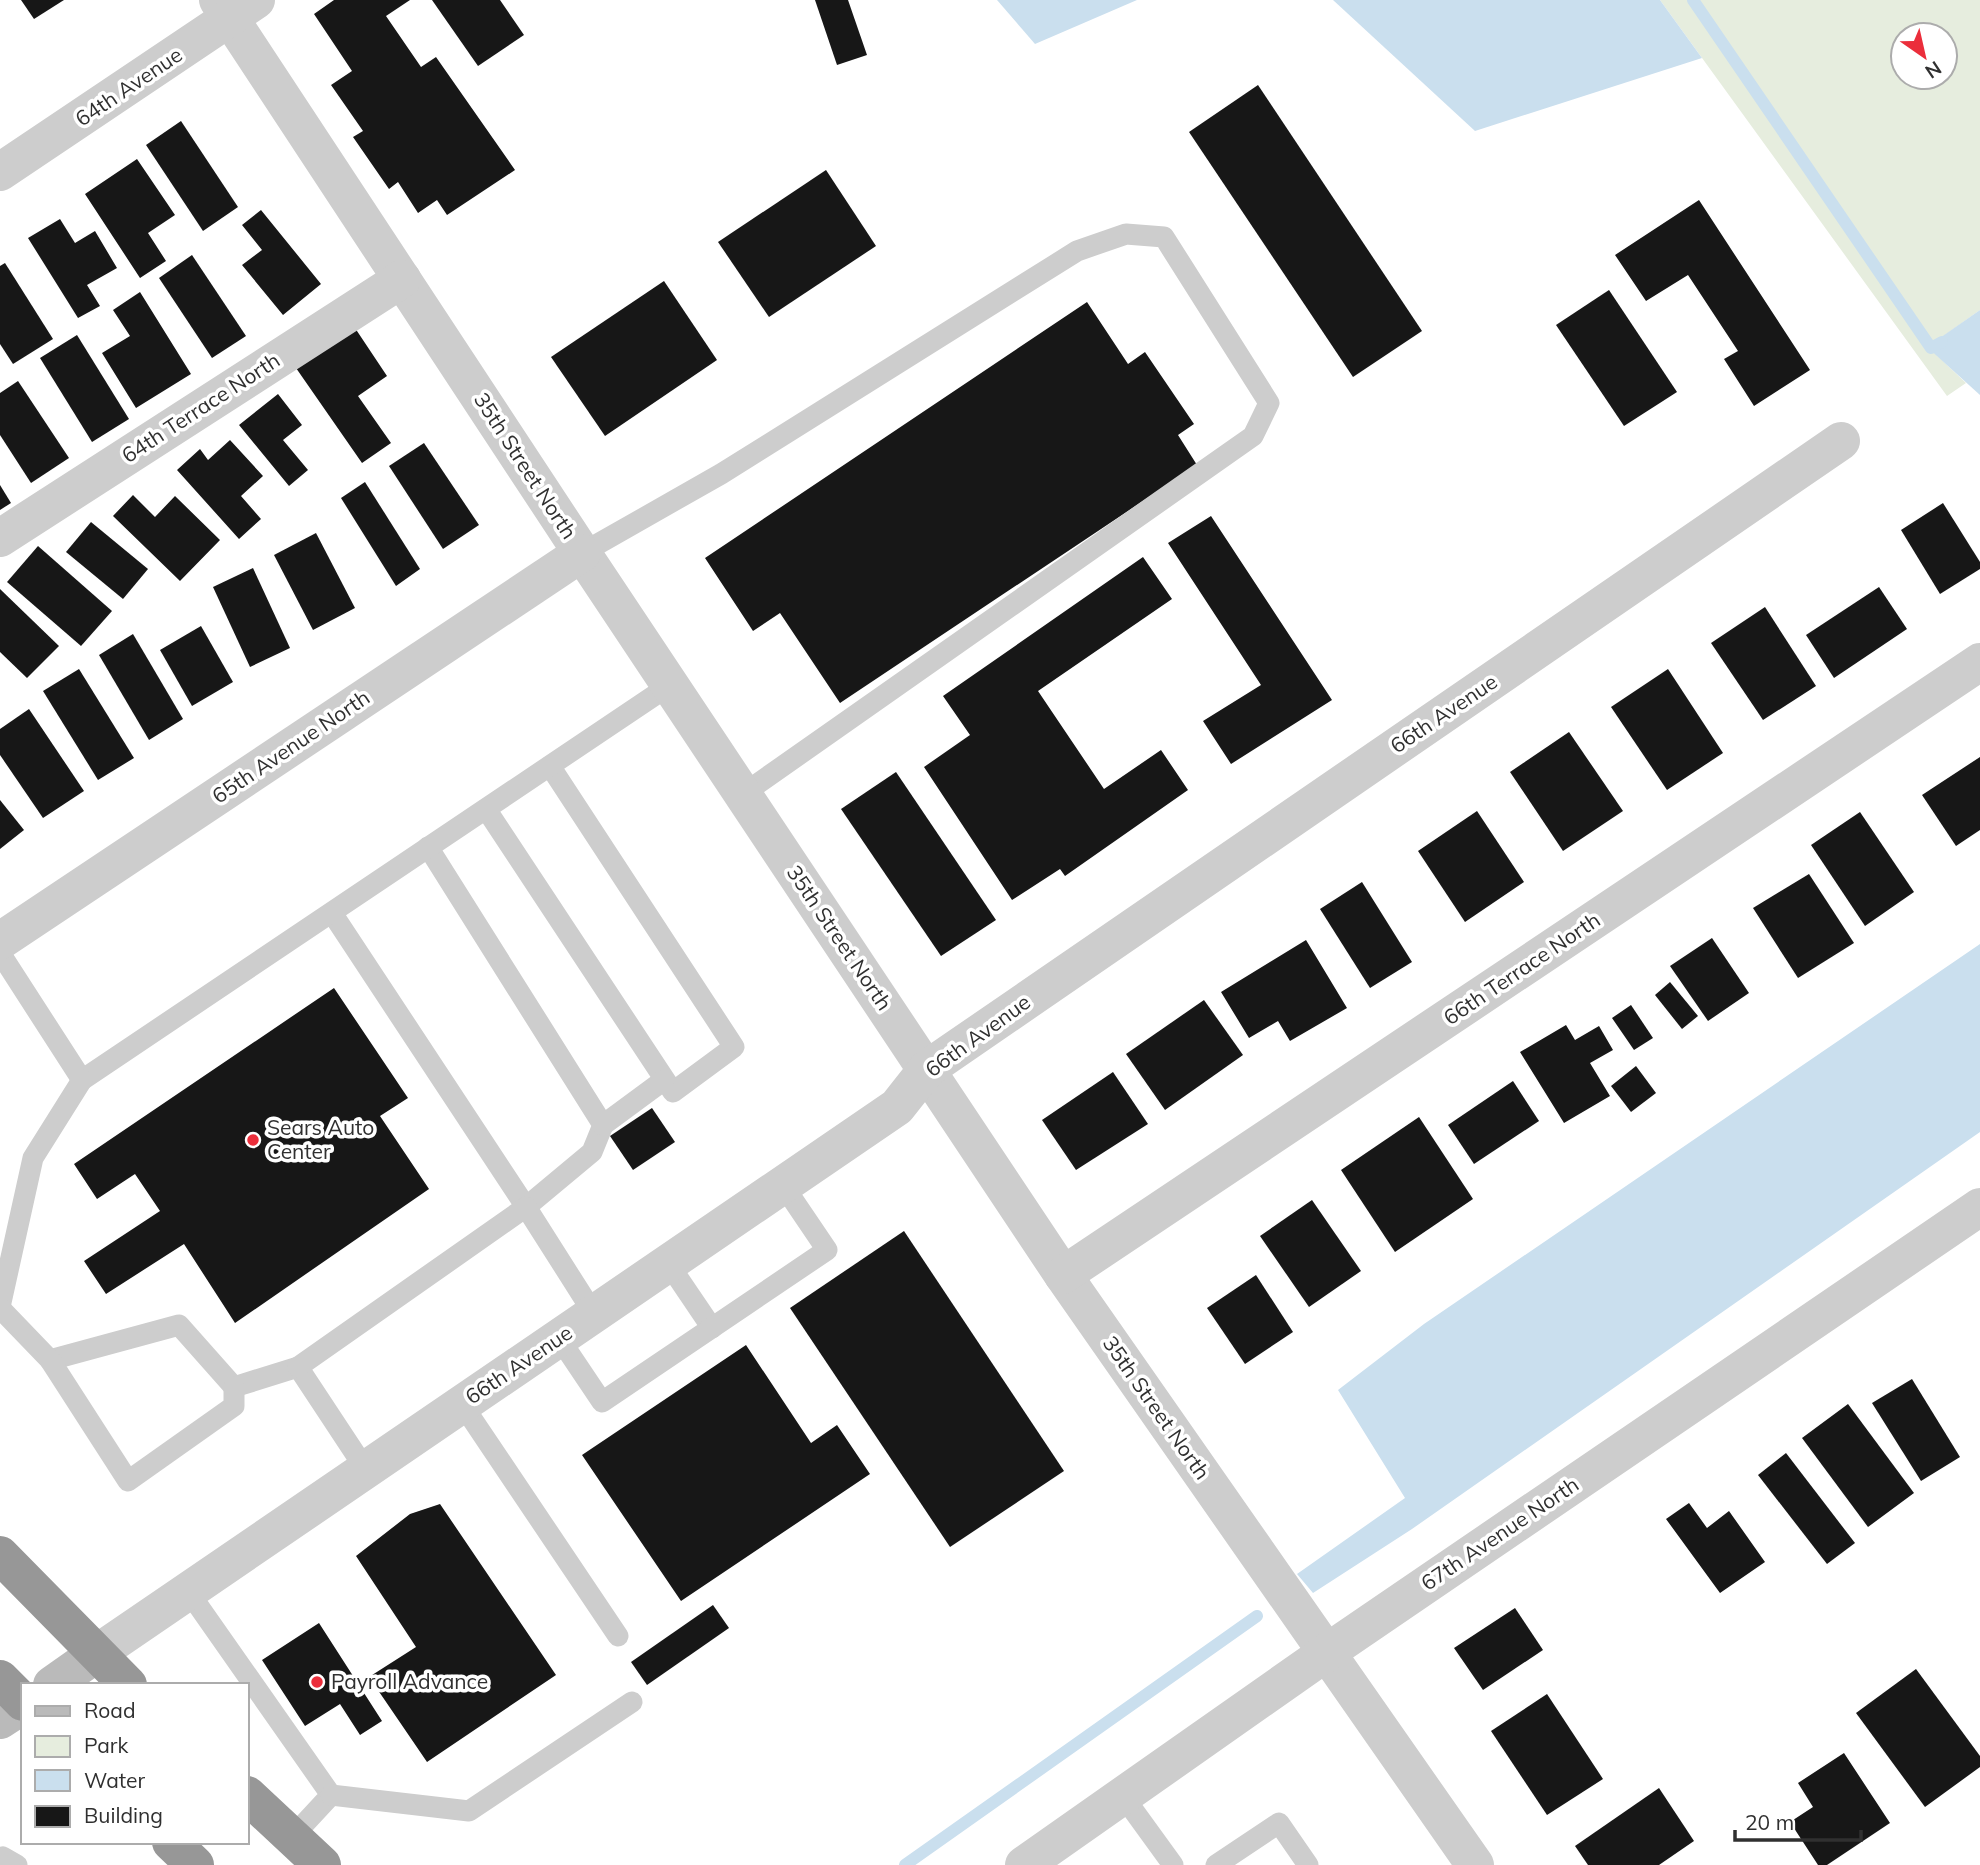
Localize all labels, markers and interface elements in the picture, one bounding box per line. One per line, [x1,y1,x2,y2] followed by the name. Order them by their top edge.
[1889,21,1959,91] north arrow
[70,41,187,131] street label: 64th Avenue
[1921,56,1946,84] text: N
[117,346,284,468] street label: 64th Terrace North
[469,387,583,544] street label: 35th Street North
[1385,668,1502,758] street label: 66th Avenue
[207,684,374,809] street label: 65th Avenue North
[782,860,898,1015] street label: 35th Street North
[1438,906,1605,1030] street label: 66th Terrace North
[920,988,1035,1082] street label: 66th Avenue
[267,1114,374,1164] place label: Sears Auto Center
[245,1132,261,1148] marker: Sears Auto Center
[460,1319,577,1409] street label: 66th Avenue
[1098,1331,1216,1484] street label: 35th Street North
[1416,1471,1583,1596] street label: 67th Avenue North
[331,1668,488,1694] place label: Payroll Advance
[309,1674,325,1690] marker: Payroll Advance
[21,1683,248,1844] legend
[84,1697,135,1723] text: Road
[84,1732,128,1758] text: Park
[84,1767,145,1793] text: Water
[1735,1798,1861,1842] scale bar
[84,1802,163,1828] text: Building
[1745,1809,1794,1835] text: 20 m

